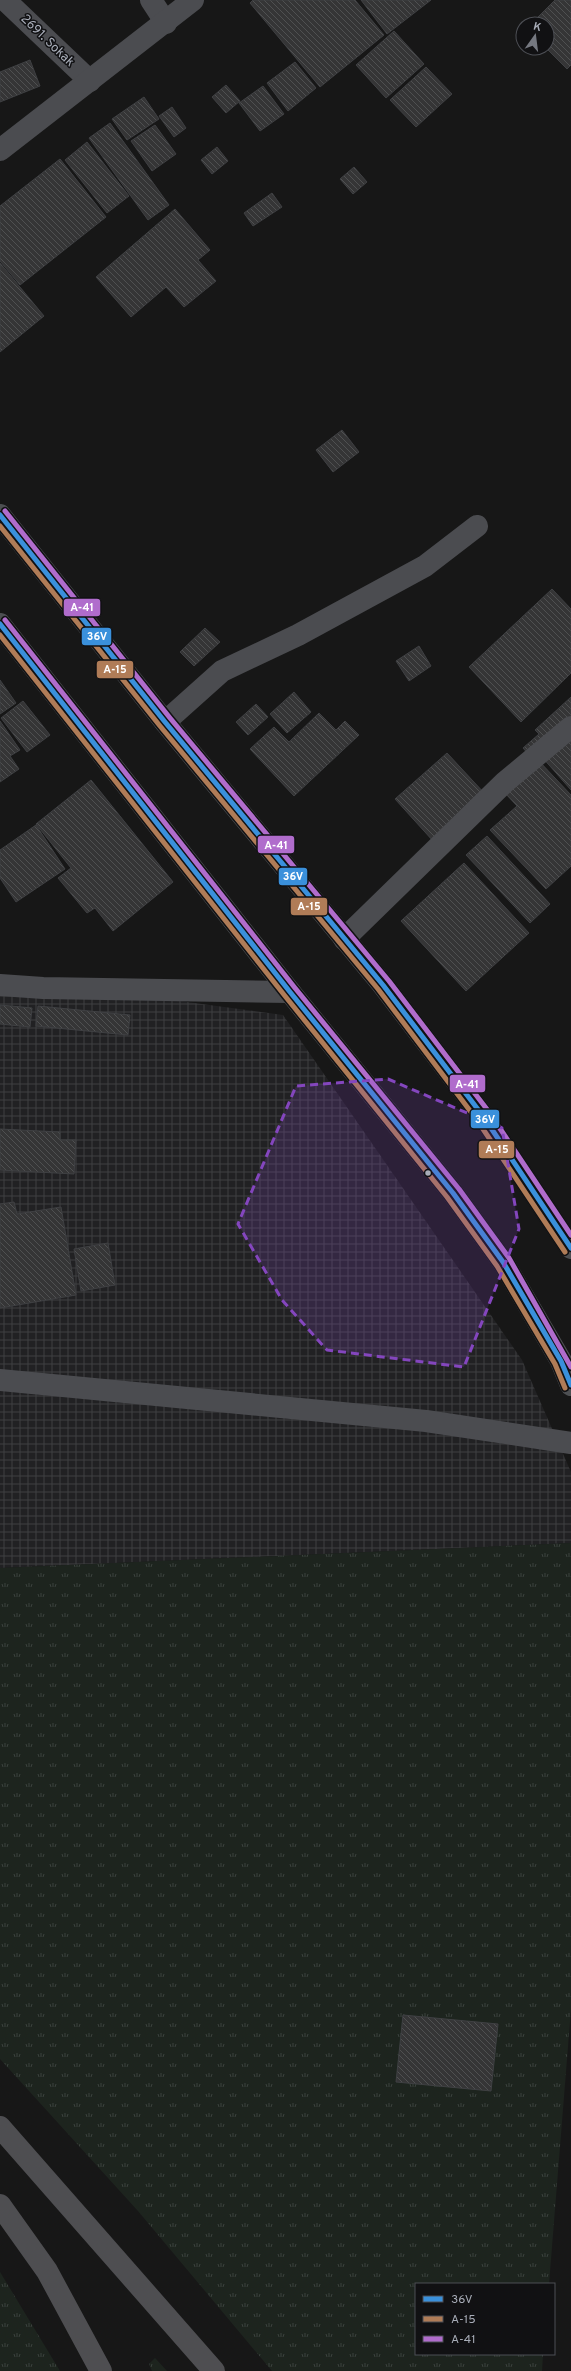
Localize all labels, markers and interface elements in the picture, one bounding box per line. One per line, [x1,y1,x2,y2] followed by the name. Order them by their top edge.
[17,11,77,71] street label: 2691. Sokak
[515,16,555,56] north arrow
[532,20,543,35] text: K
[63,598,101,617] line badge: A-41
[70,601,94,615] text: A-41
[81,627,112,646] line badge: 36V
[87,630,108,644] text: 36V
[96,660,134,679] line badge: A-15
[103,663,127,677] text: A-15
[257,835,295,854] line badge: A-41
[264,839,288,853] text: A-41
[278,867,308,886] line badge: 36V
[283,870,304,884] text: 36V
[290,897,328,916] line badge: A-15
[297,900,321,914] text: A-15
[449,1074,486,1093] line badge: A-41
[455,1078,479,1092] text: A-41
[470,1109,500,1129] line badge: 36V
[475,1113,496,1127] text: 36V
[478,1140,515,1159] line badge: A-15
[485,1143,509,1157] text: A-15
[423,1168,433,1178] unlabelled marker
[415,2283,555,2355] legend
[451,2292,473,2308] text: 36V
[451,2312,476,2328] text: A-15
[451,2332,476,2348] text: A-41

